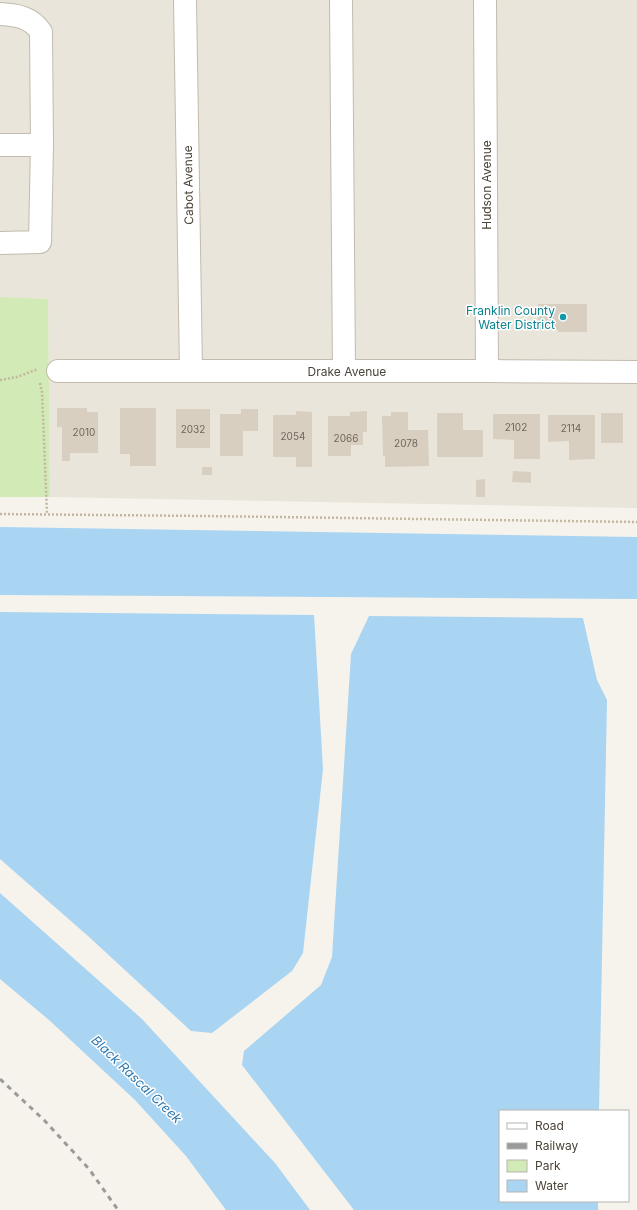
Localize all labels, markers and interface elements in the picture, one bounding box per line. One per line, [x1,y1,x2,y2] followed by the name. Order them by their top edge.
[479,140,494,230] street label: Hudson Avenue
[180,145,196,225] street label: Cabot Avenue
[466,303,555,332] place label: Franklin County Water District
[558,312,568,322] marker: Franklin County Water District
[308,364,386,379] street label: Drake Avenue
[505,421,527,433] house number: 2102
[561,422,581,434] house number: 2114
[181,423,205,435] house number: 2032
[73,426,95,438] house number: 2010
[281,430,305,442] house number: 2054
[334,432,358,444] house number: 2066
[394,437,418,449] house number: 2078
[89,1032,186,1127] water label: Black Rascal Creek
[499,1110,629,1202] legend
[535,1118,564,1133] text: Road
[535,1138,579,1153] text: Railway
[535,1158,561,1173] text: Park
[535,1178,569,1193] text: Water

